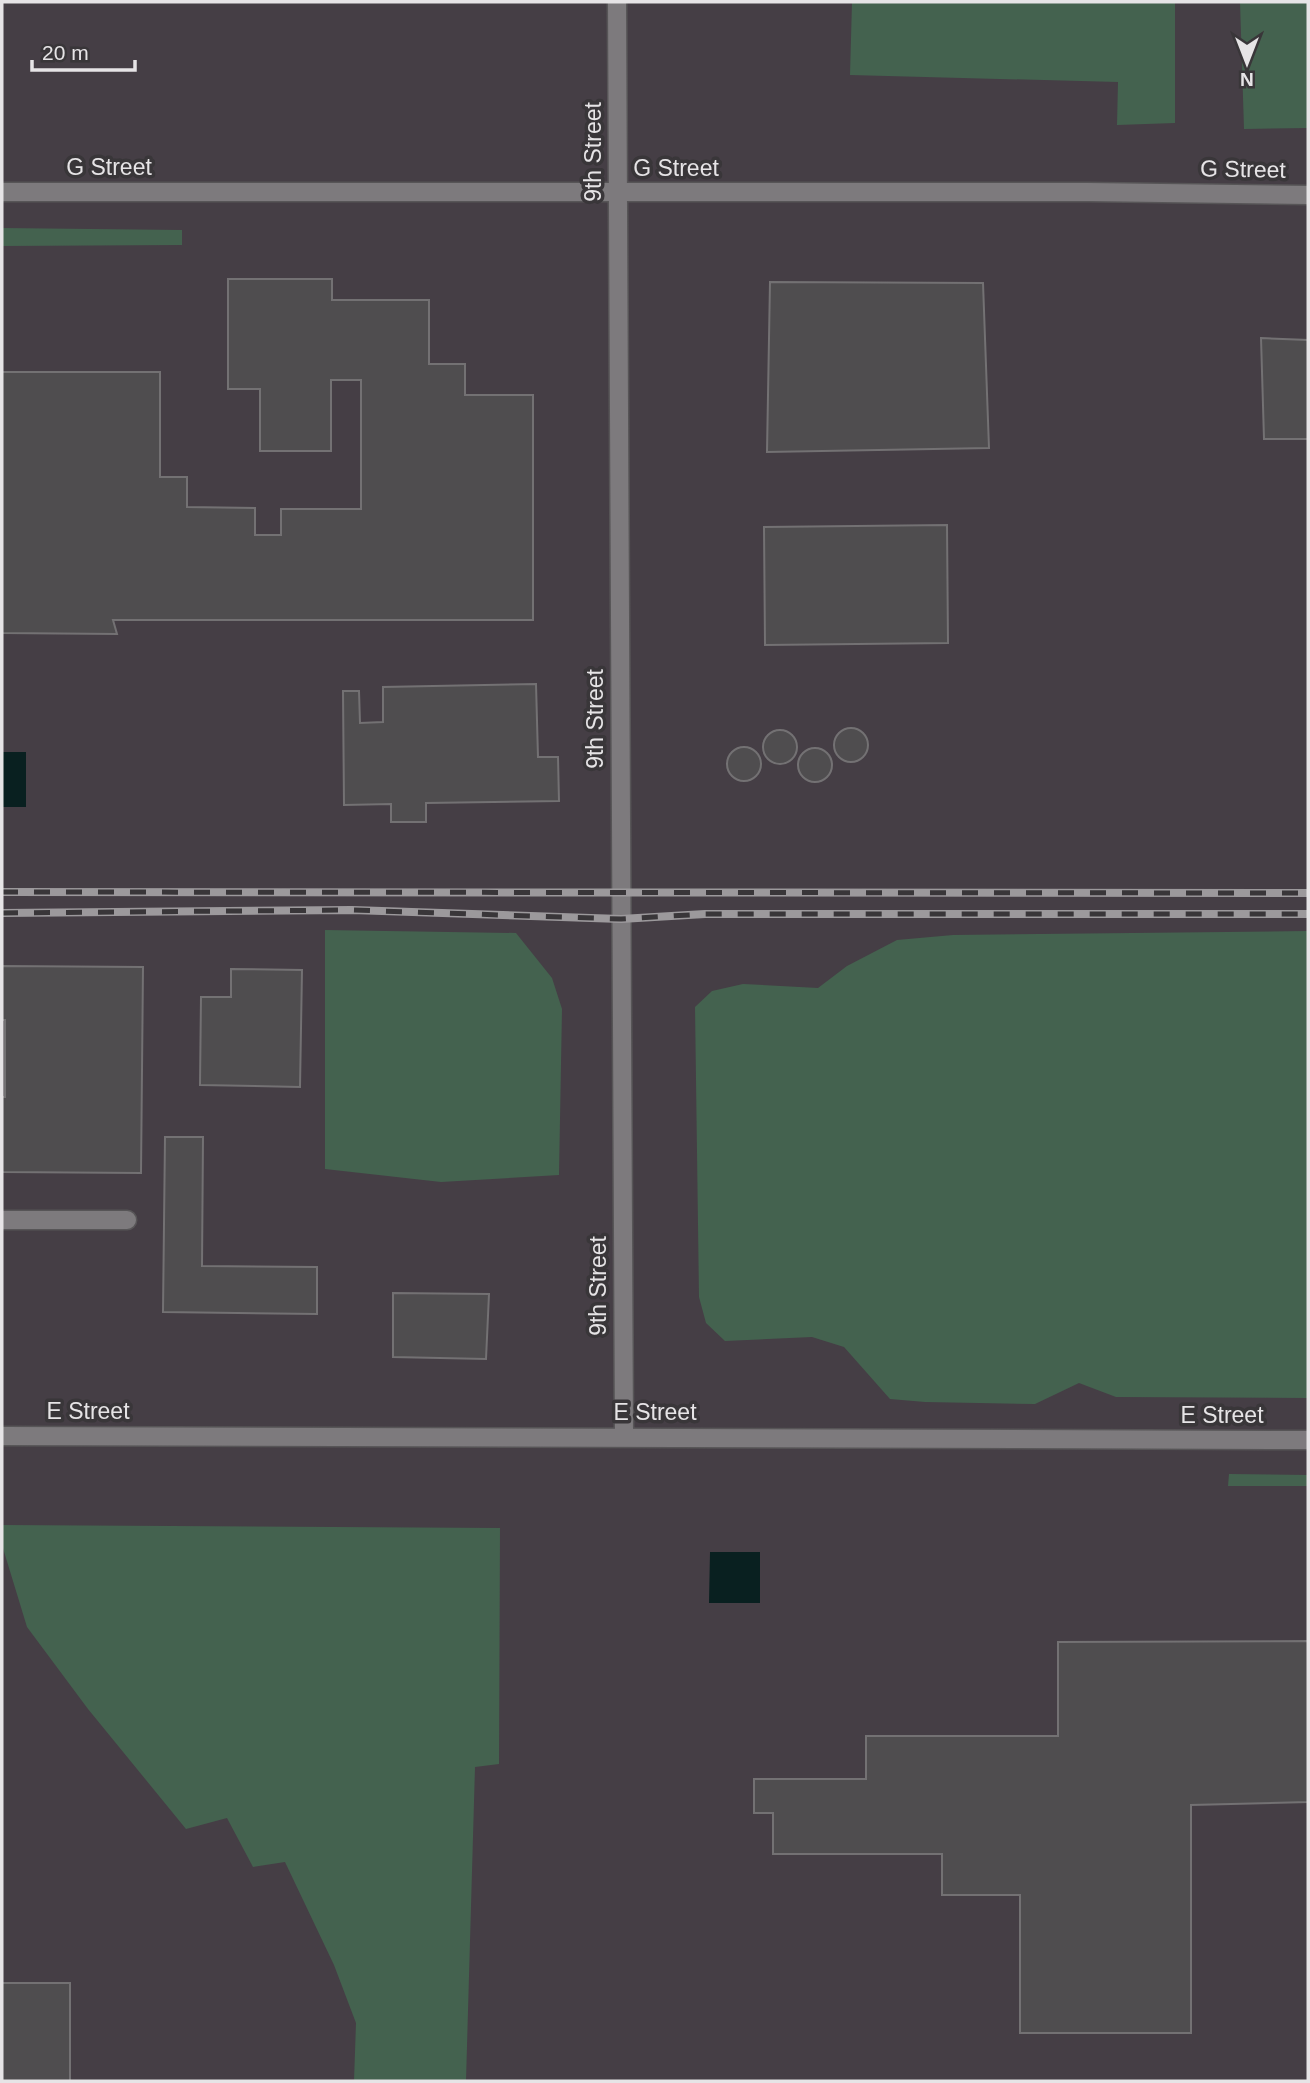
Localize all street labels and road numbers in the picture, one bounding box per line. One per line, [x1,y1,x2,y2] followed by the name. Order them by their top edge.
[580,102,606,202] street label: 9th Street
[66,154,152,180] street label: G Street
[633,155,719,181] street label: G Street
[1200,155,1287,183] street label: G Street
[582,669,608,769] street label: 9th Street
[585,1236,611,1336] street label: 9th Street
[46,1398,130,1424] street label: E Street
[613,1399,697,1425] street label: E Street
[1180,1402,1264,1428] street label: E Street

